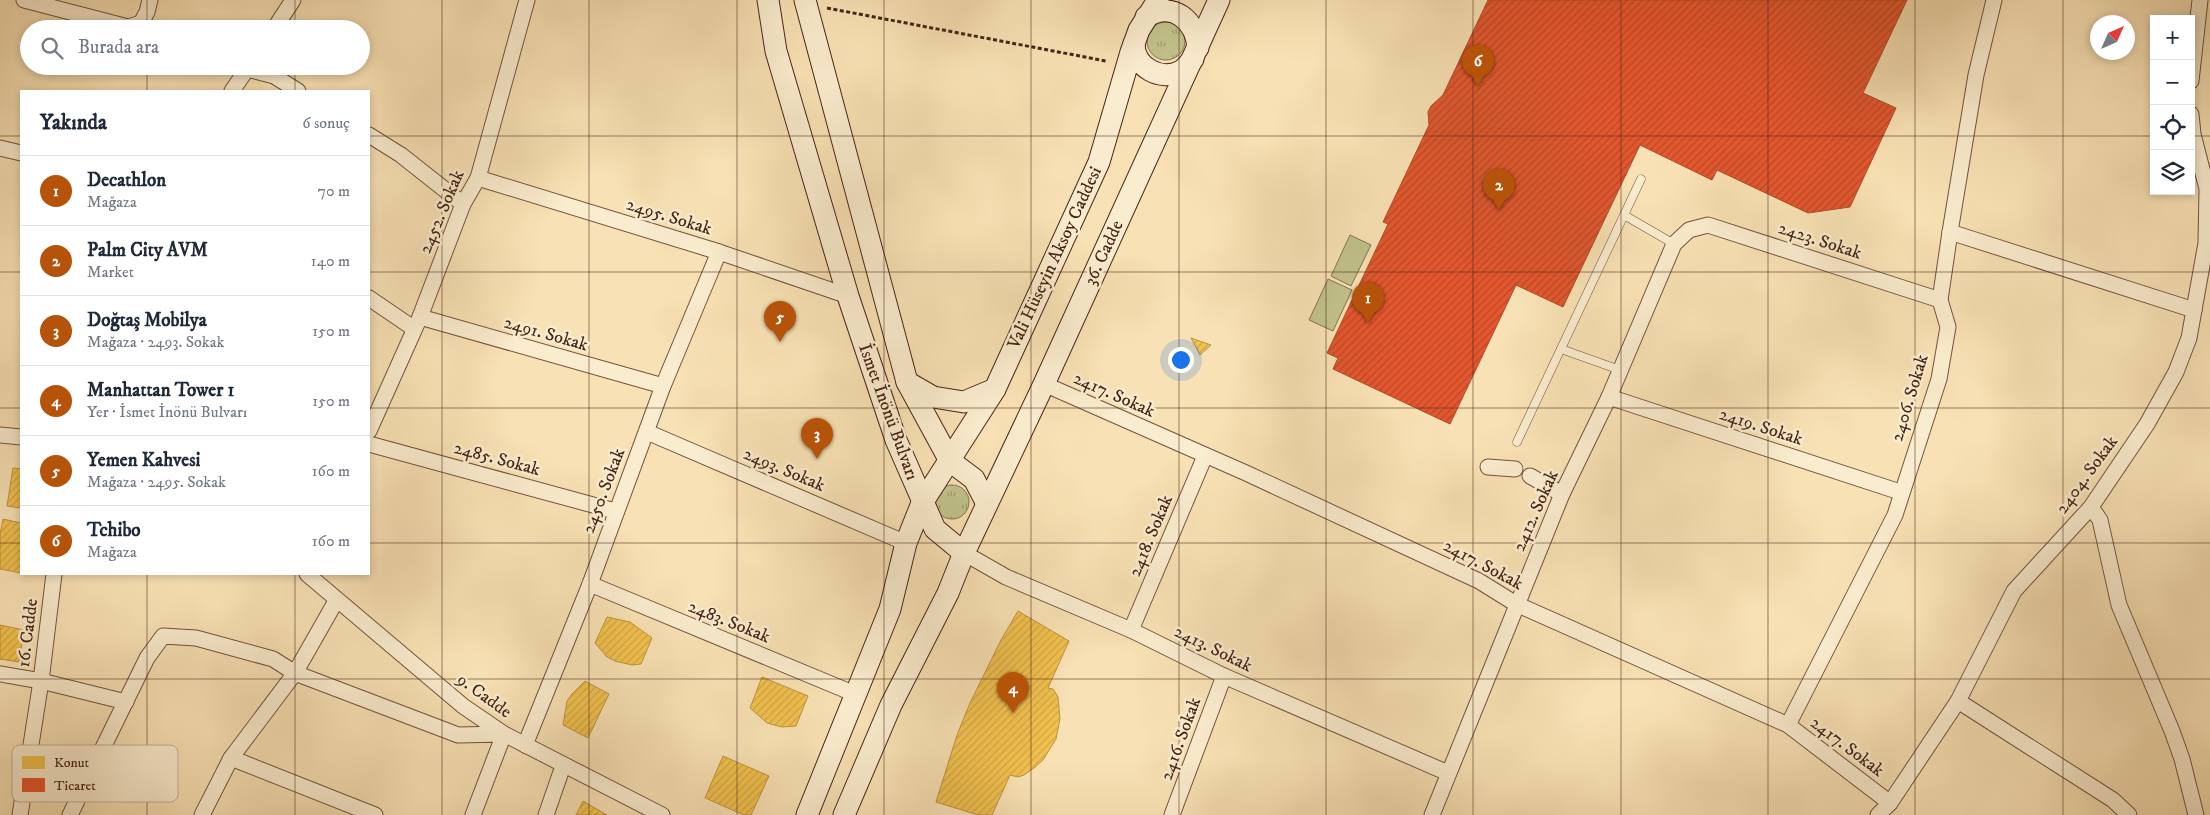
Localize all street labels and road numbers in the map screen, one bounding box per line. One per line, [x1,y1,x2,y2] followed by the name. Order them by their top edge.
[1003,163,1107,354] street label: Vali Hüseyin Aksoy Caddesi
[415,167,470,257] street label: 2452. Sokak
[624,194,715,240] street label: 2495. Sokak
[1079,217,1129,289] street label: 36. Cadde
[1775,217,1865,265] street label: 2423. Sokak
[501,312,591,357] street label: 2491. Sokak
[853,340,924,483] street label: İsmet İnönü Bulvarı
[1886,352,1934,444] street label: 2406. Sokak
[1070,367,1158,423] street label: 2417. Sokak
[1716,403,1806,451] street label: 2419. Sokak
[2051,432,2123,518] street label: 2404. Sokak
[451,437,543,481] street label: 2485. Sokak
[740,443,828,497] street label: 2493. Sokak
[578,445,630,537] street label: 2450. Sokak
[1508,467,1564,555] street label: 2412. Sokak
[1124,492,1178,580] street label: 2418. Sokak
[1439,535,1527,595] street label: 2417. Sokak
[685,596,773,648] street label: 2483. Sokak
[13,597,43,669] street label: 16. Cadde
[1170,621,1256,677] street label: 2413. Sokak
[452,668,516,723] street label: 9. Cadde
[1156,694,1206,784] street label: 2416. Sokak
[1806,712,1888,782] street label: 2417. Sokak

